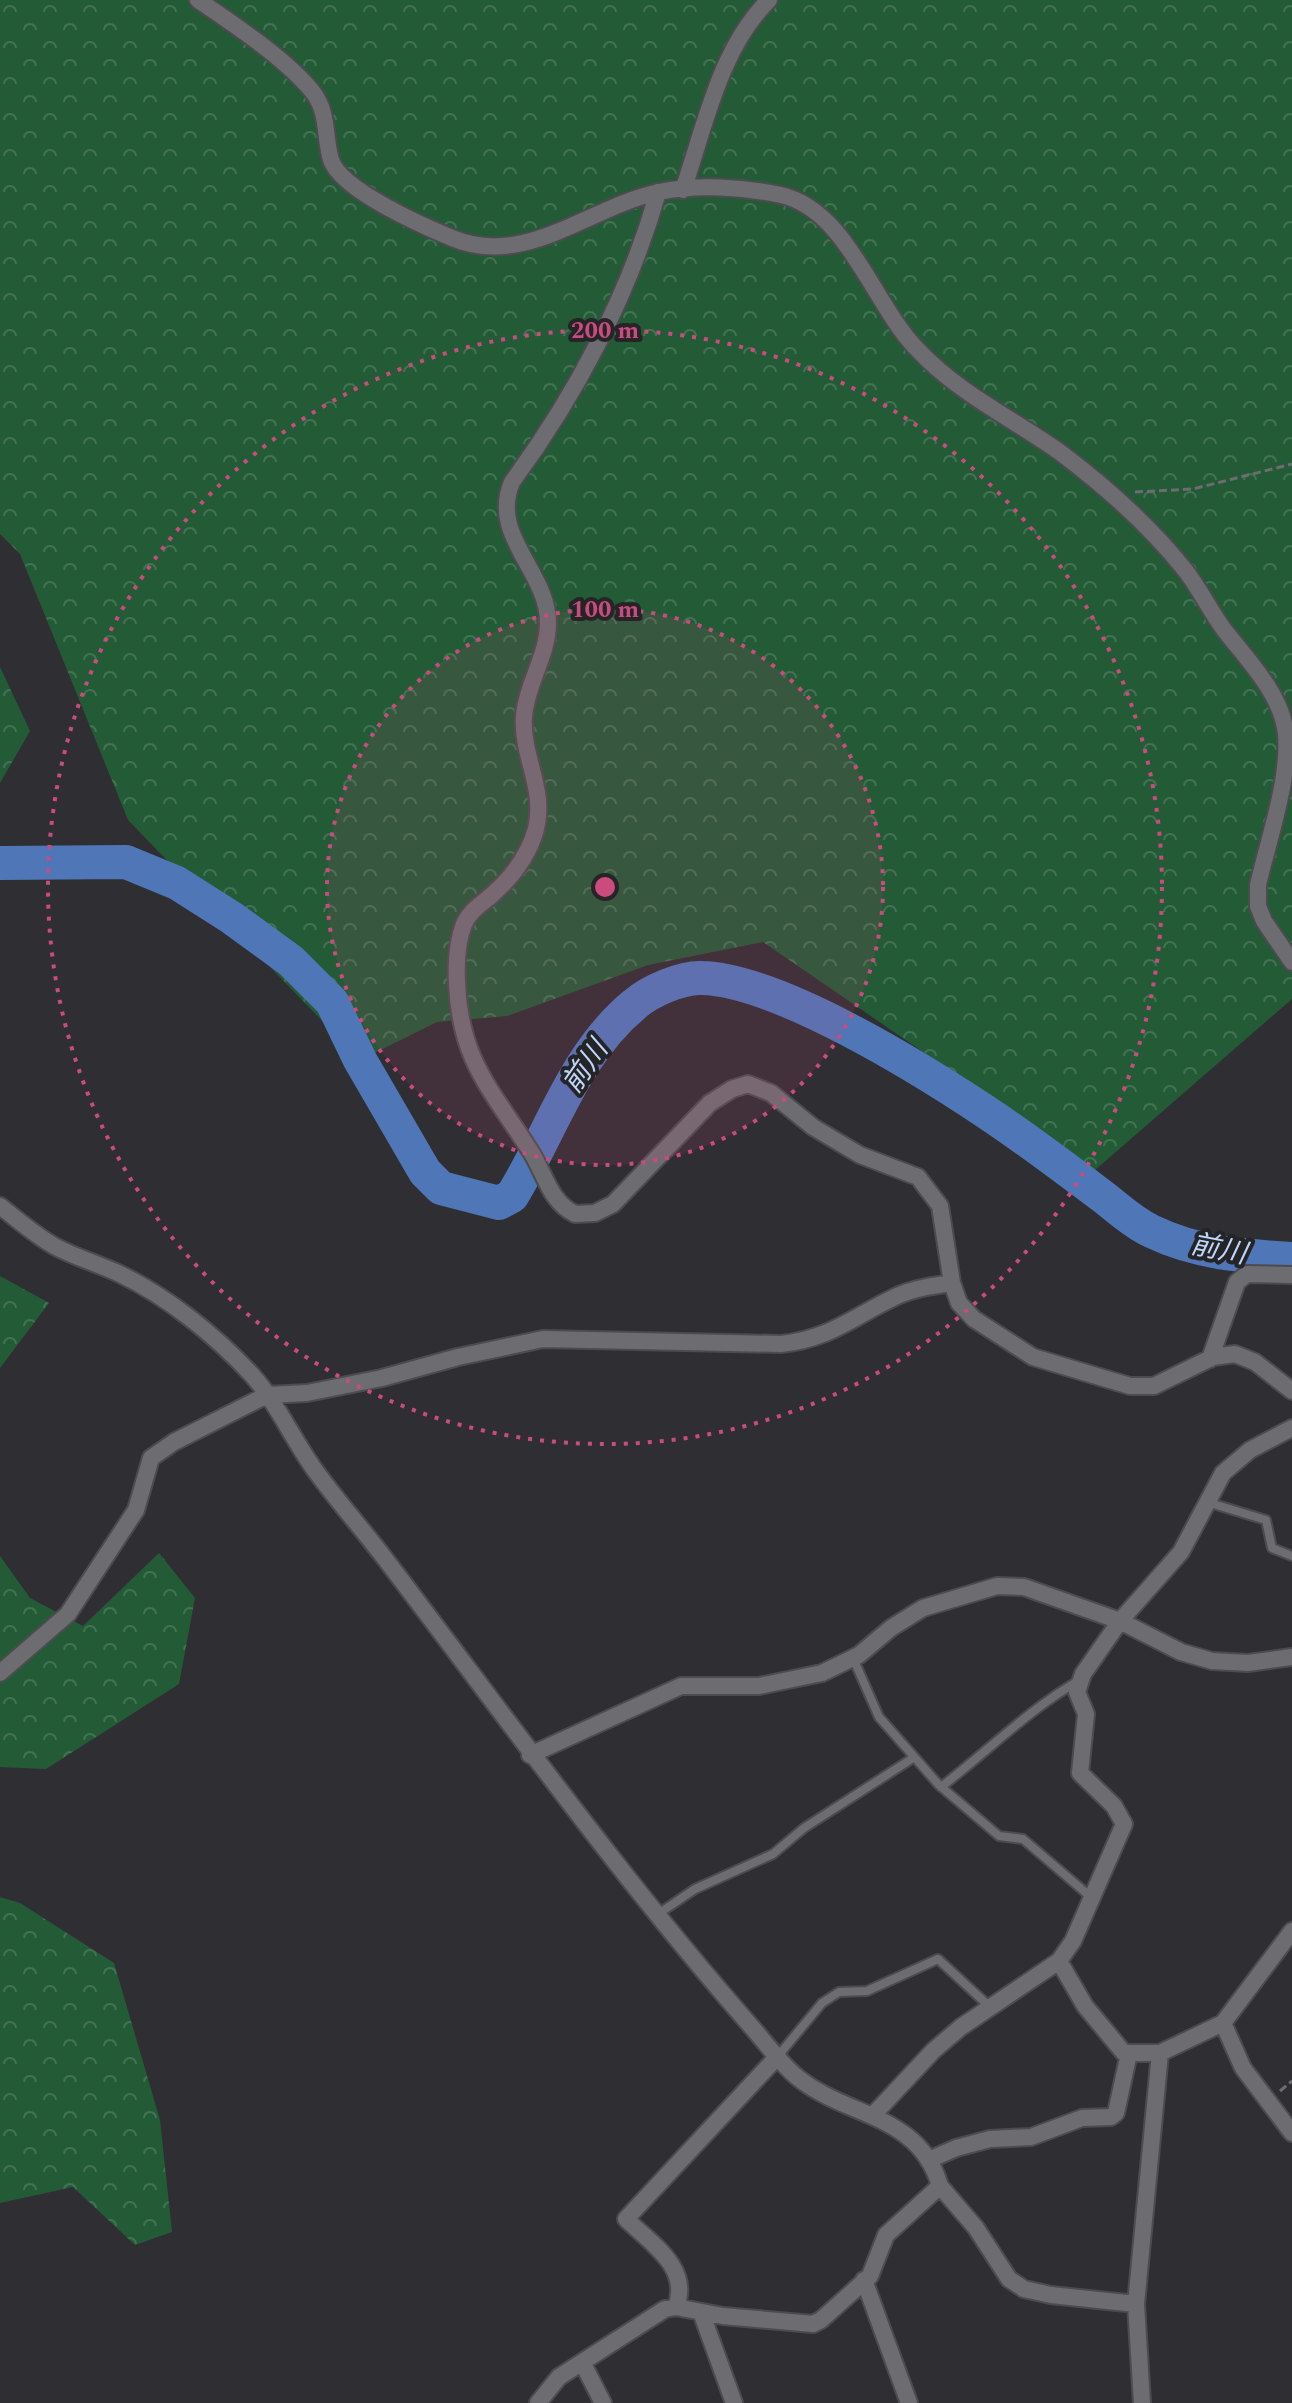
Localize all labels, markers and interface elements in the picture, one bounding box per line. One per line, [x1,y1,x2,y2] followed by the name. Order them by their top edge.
[571,313,639,349] text: 200 m
[571,592,639,628] text: 100 m
[591,873,619,901] centre of rings
[552,1029,621,1102] water label: 前川
[1187,1223,1253,1276] water label: 前川

